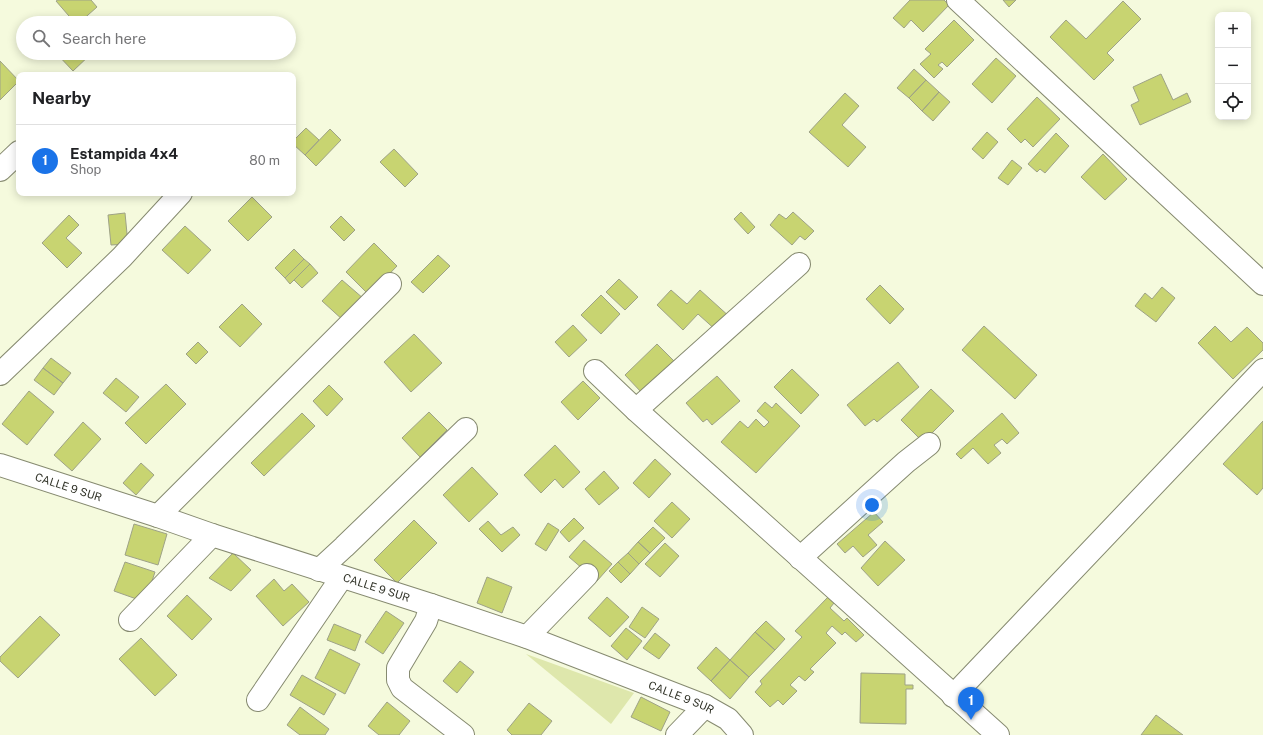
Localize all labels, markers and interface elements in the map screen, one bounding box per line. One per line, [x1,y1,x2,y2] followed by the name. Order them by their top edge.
[1215,12,1251,120] map controls
[1215,12,1251,48] button: +
[16,16,296,60] search box
[30,27,52,49] icon: search
[62,30,146,47] text: Search here
[1215,48,1251,84] button: −
[1215,84,1251,120] button: locate
[32,88,91,108] text: Nearby
[70,145,178,162] text: Estampida 4x4
[42,153,48,168] text: 1
[249,153,280,168] text: 80 m
[70,162,101,177] text: Shop
[34,471,103,504] street label: CALLE 9 SUR
[862,495,882,515] your location
[342,571,411,604] street label: CALLE 9 SUR
[647,679,716,716] street label: CALLE 9 SUR
[958,687,984,720] pin: 1

